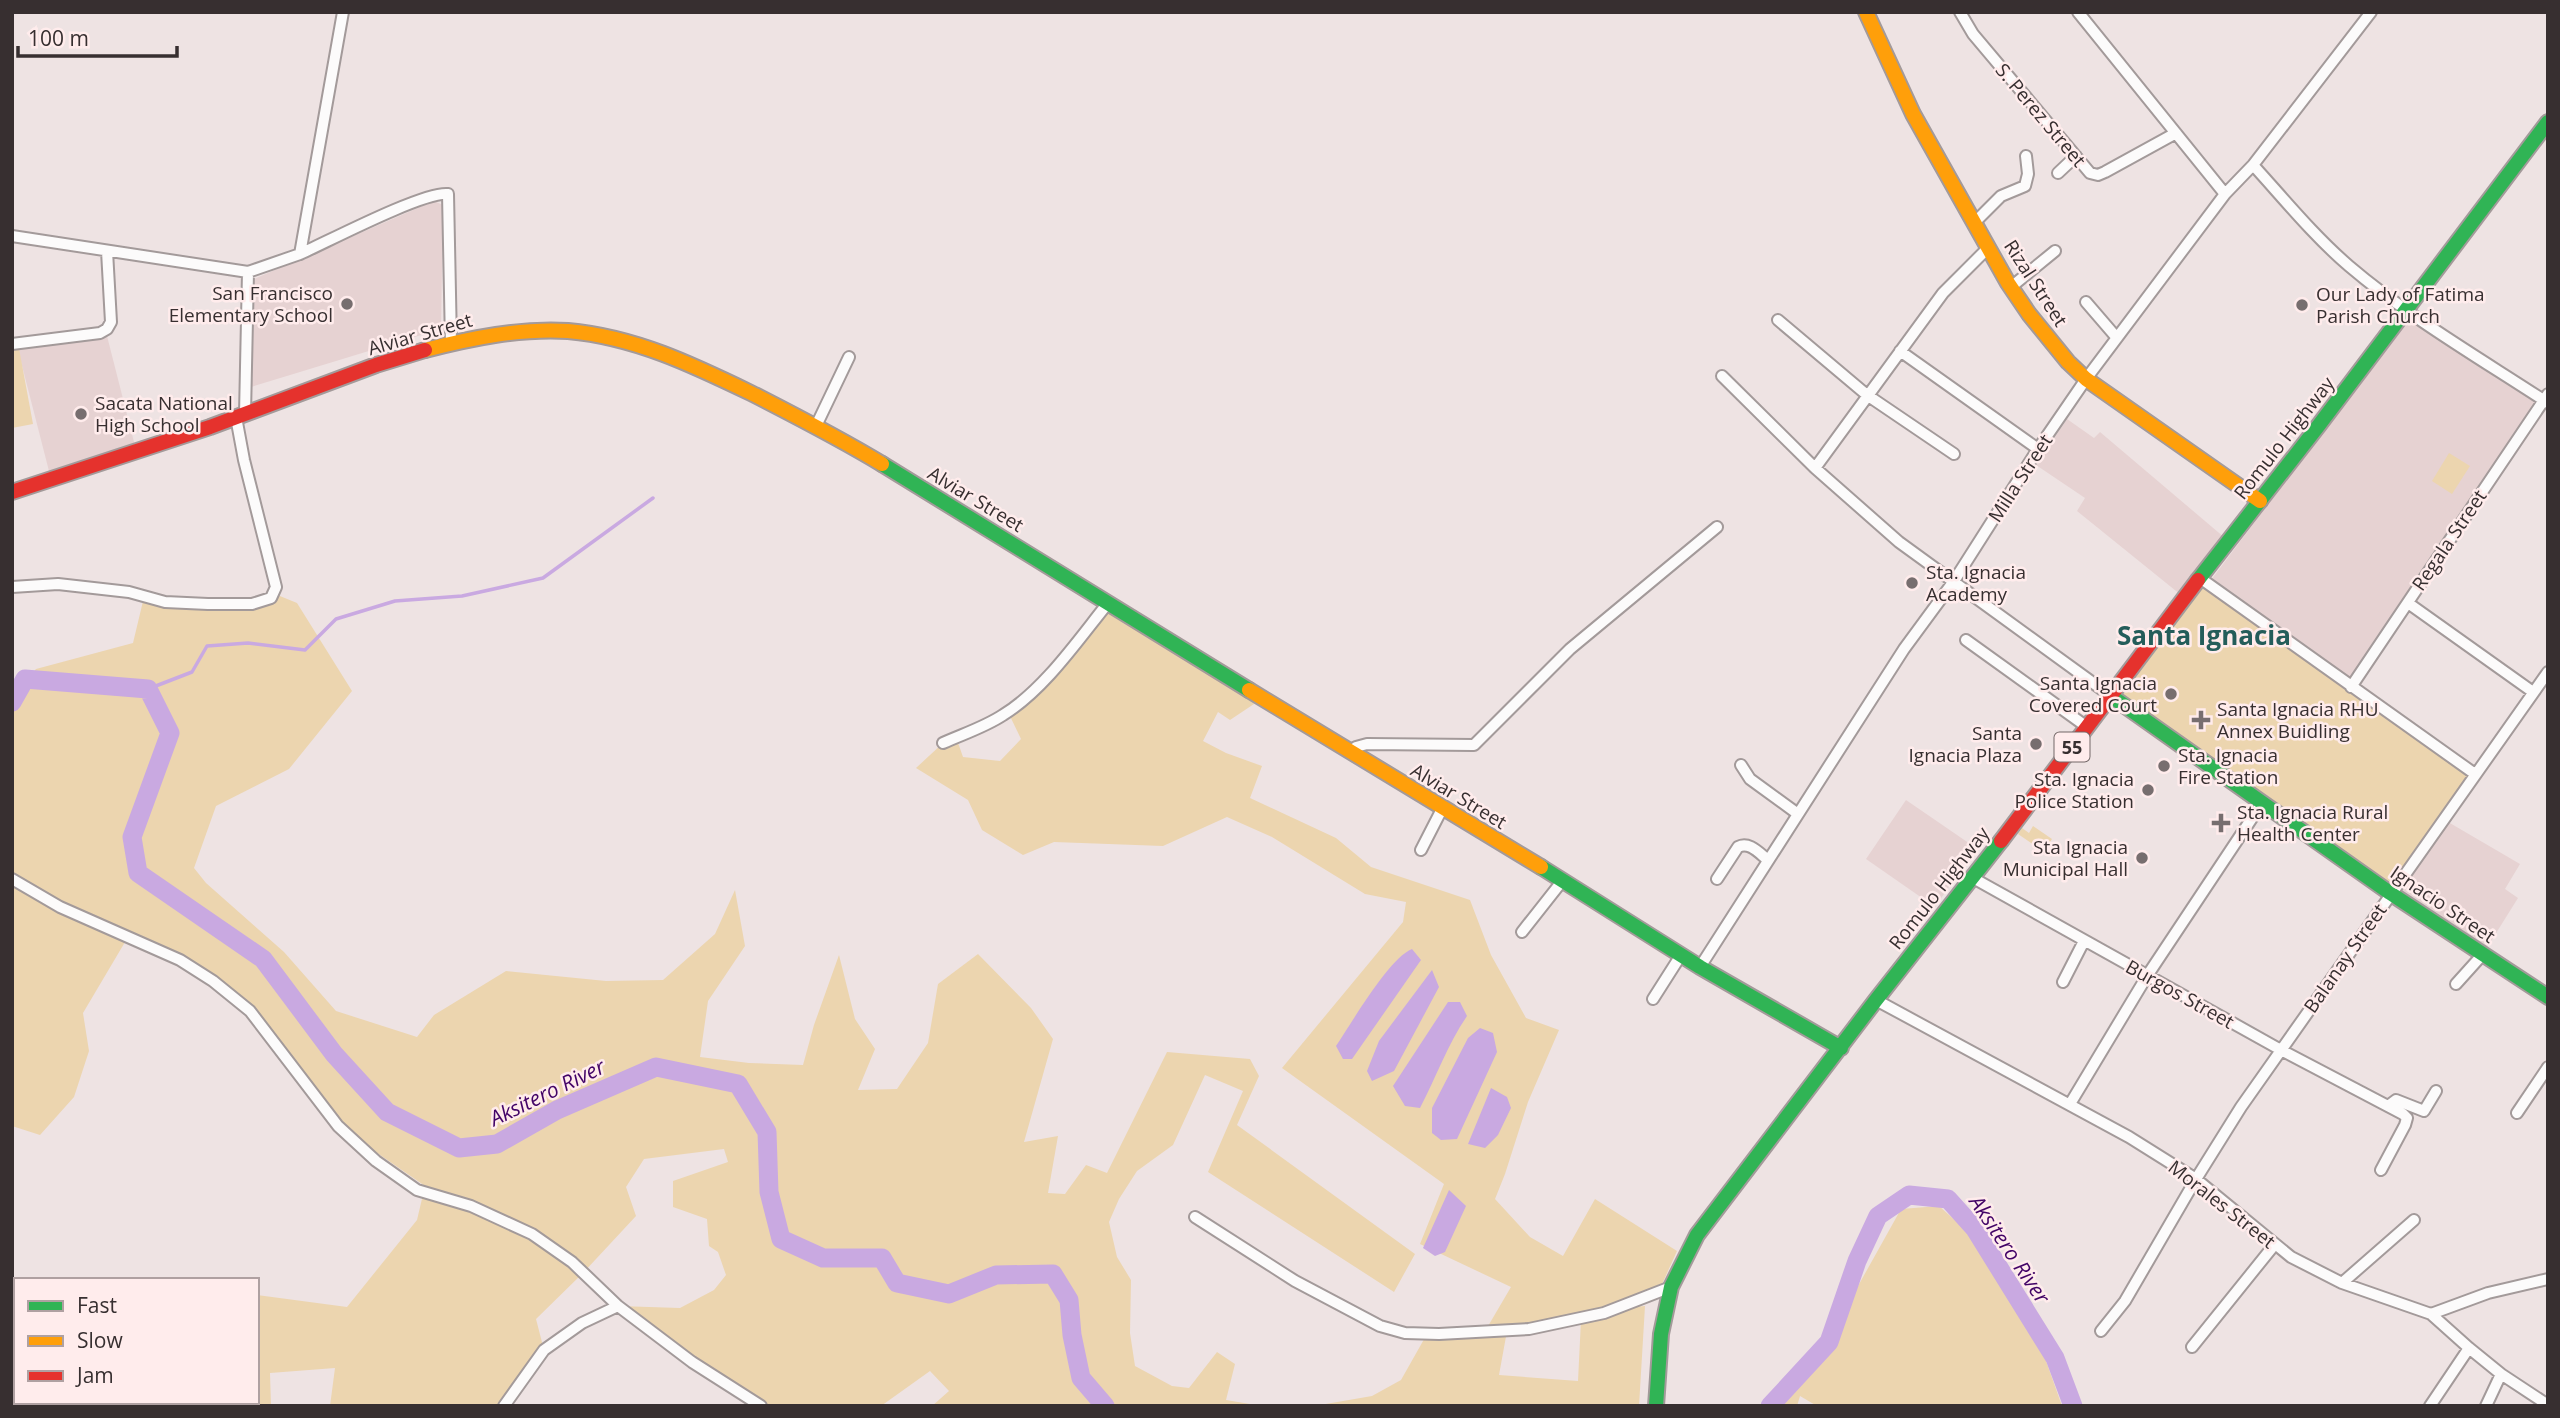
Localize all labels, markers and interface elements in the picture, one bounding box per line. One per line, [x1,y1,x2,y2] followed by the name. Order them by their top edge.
[18,14,177,58] scale bar
[28,24,89,52] text: 100 m
[1990,58,2092,172] street label: S. Perez Street
[1998,234,2074,332] street label: Rizal Street
[169,280,333,328] place label: San Francisco Elementary School
[2316,281,2485,329] place label: Our Lady of Fatima Parish Church
[339,296,355,312] marker: San Francisco Elementary School
[2294,297,2310,313] marker: Our Lady of Fatima Parish Church
[365,307,475,361] street label: Alviar Street
[2228,371,2340,505] street label: Romulo Highway
[95,390,233,438] place label: Sacata National High School
[73,406,89,422] marker: Sacata National High School
[1982,429,2058,527] street label: Milla Street
[923,460,1029,538] street label: Alviar Street
[2406,484,2493,596] street label: Regala Street
[1926,559,2026,607] place label: Sta. Ignacia Academy
[1904,575,1920,591] marker: Sta. Ignacia Academy
[2117,617,2291,653] district label: Santa Ignacia
[2029,670,2157,718] place label: Santa Ignacia Covered Court
[2163,686,2179,702] marker: Santa Ignacia Covered Court
[2217,696,2379,744] place label: Santa Ignacia RHU Annex Buidling
[2191,710,2211,730] marker: Santa Ignacia RHU Annex Buidling
[1909,720,2022,768] place label: Santa Ignacia Plaza
[2054,732,2090,762] road number: 55
[2028,736,2044,752] marker: Santa Ignacia Plaza
[2178,742,2278,790] place label: Sta. Ignacia Fire Station
[1406,757,1512,835] street label: Alviar Street
[2156,758,2172,774] marker: Sta. Ignacia Fire Station
[2014,766,2134,814] place label: Sta. Ignacia Police Station
[2140,782,2156,798] marker: Sta. Ignacia Police Station
[2237,799,2388,847] place label: Sta. Ignacia Rural Health Center
[2211,813,2231,833] marker: Sta. Ignacia Rural Health Center
[1883,821,1995,955] street label: Romulo Highway
[2003,834,2128,882] place label: Sta Ignacia Municipal Hall
[2134,850,2150,866] marker: Sta Ignacia Municipal Hall
[2386,859,2501,949] street label: Ignacio Street
[2298,898,2392,1018] street label: Balanay Street
[2121,953,2239,1035] street label: Burgos Street
[483,1052,610,1133] water label: Aksitero River
[2163,1154,2281,1254] street label: Morales Street
[1962,1188,2057,1309] water label: Aksitero River
[14,1278,259,1404] legend
[77,1291,117,1319] text: Fast
[77,1326,123,1354] text: Slow
[75,1361,114,1389] text: Jam

